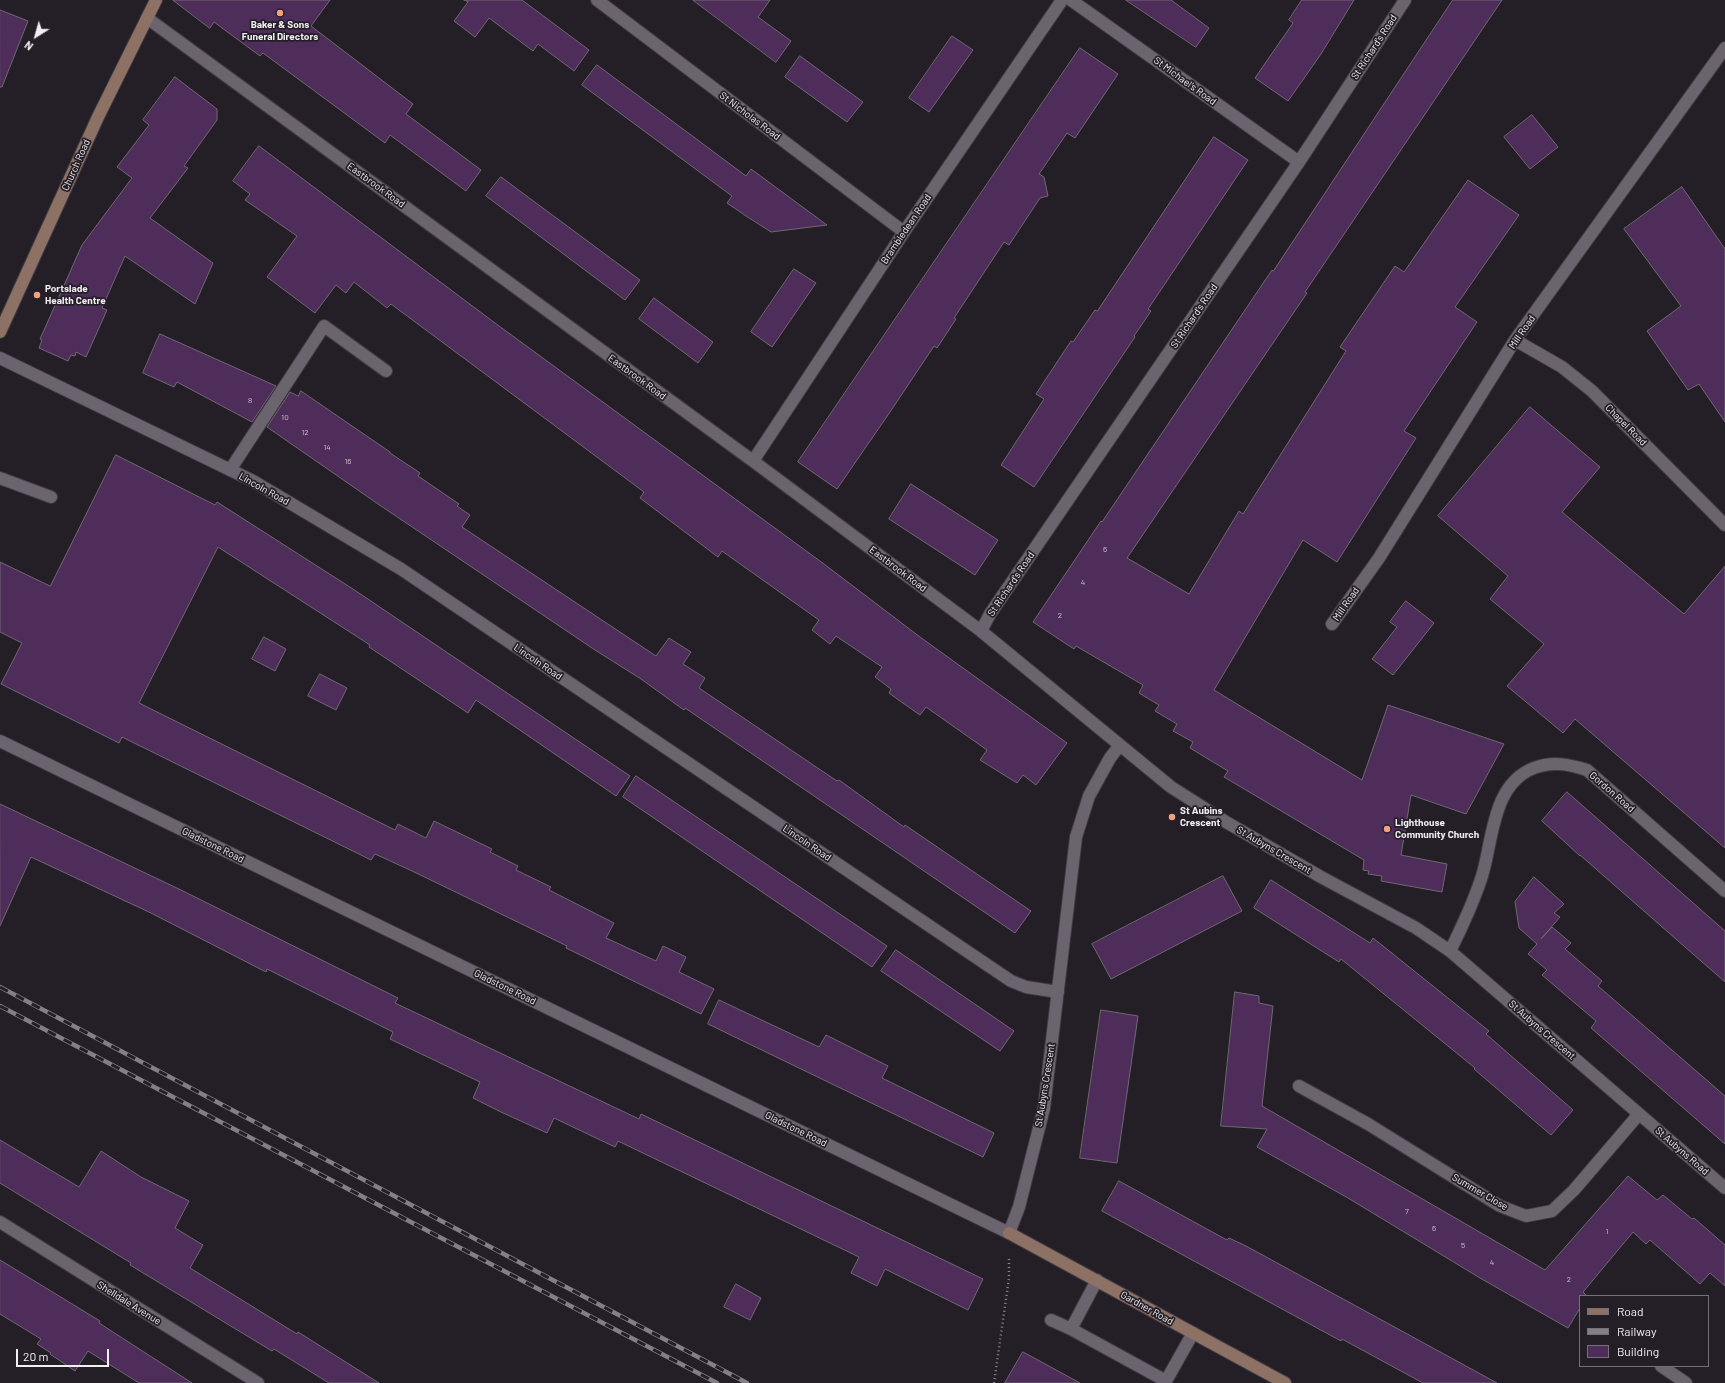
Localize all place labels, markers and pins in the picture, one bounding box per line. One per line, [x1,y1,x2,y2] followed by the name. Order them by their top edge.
[275,8,285,18] marker: Baker & Sons Funeral Directors
[242,19,318,42] place label: Baker & Sons Funeral Directors
[45,283,106,306] place label: Portslade Health Centre
[32,290,42,300] marker: Portslade Health Centre
[1180,805,1223,828] place label: St Aubins Crescent
[1167,812,1177,822] marker: St Aubins Crescent
[1395,817,1479,840] place label: Lighthouse Community Church
[1382,824,1392,834] marker: Lighthouse Community Church

